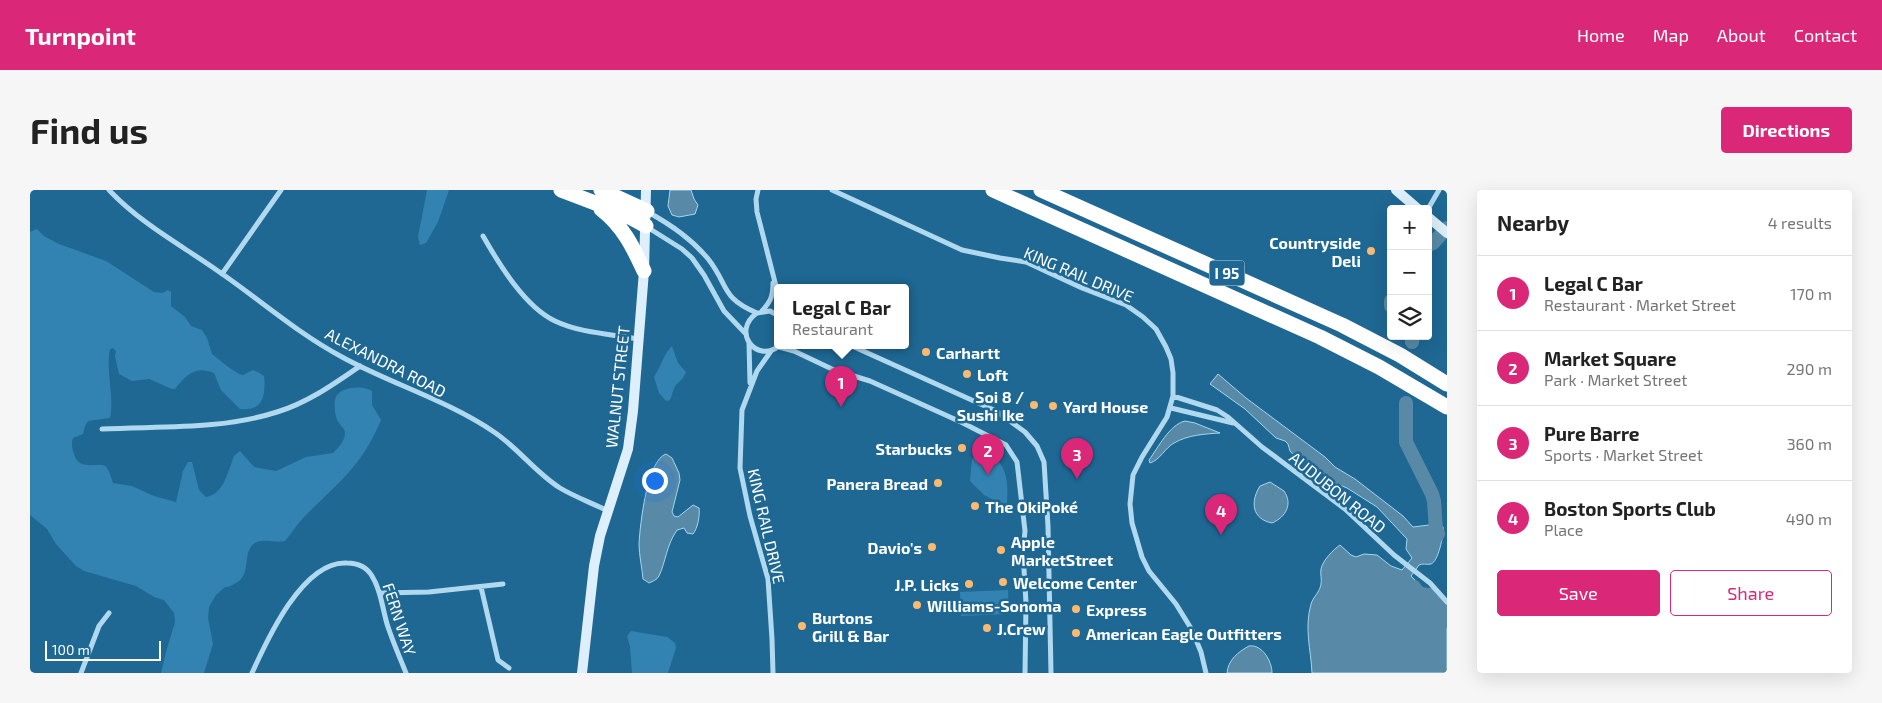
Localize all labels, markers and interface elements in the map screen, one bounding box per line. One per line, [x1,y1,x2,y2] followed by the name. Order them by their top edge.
[25,21,136,50] text: Turnpoint
[1577,24,1625,46] text: Home
[1653,24,1689,46] text: Map
[1717,24,1766,46] text: About
[1794,24,1857,46] text: Contact
[1721,107,1852,153] button: Directions
[30,109,148,151] text: Find us
[1387,205,1432,340] map controls
[1387,205,1432,250] button: +
[1497,210,1569,235] text: Nearby
[1768,213,1832,232] text: 4 results
[1269,233,1361,270] place label: Countryside Deli
[1021,242,1137,306] street label: KING RAIL DRIVE
[1365,245,1377,257] marker: Countryside Deli
[1387,250,1432,295] button: −
[1210,260,1244,286] road number: I 95
[1544,272,1643,295] text: Legal C Bar
[774,284,909,349] popup
[1510,284,1516,303] text: 1
[1790,284,1832,303] text: 170 m
[1387,295,1432,340] button: layers
[1544,295,1736,314] text: Restaurant · Market Street
[792,296,891,319] text: Legal C Bar
[792,319,873,338] text: Restaurant
[322,323,450,401] street label: ALEXANDRA ROAD
[601,325,633,449] street label: WALNUT STREET
[936,343,1000,362] place label: Carhartt
[920,346,932,358] marker: Carhartt
[1544,347,1676,370] text: Market Square
[1508,359,1518,378] text: 2
[1787,359,1832,378] text: 290 m
[977,365,1008,384] place label: Loft
[825,366,857,407] pin: 1
[961,368,973,380] marker: Loft
[1544,370,1687,389] text: Park · Market Street
[957,387,1024,424] place label: Soi 8 / Sushi Ike
[1063,397,1148,416] place label: Yard House
[1028,399,1040,411] marker: Soi 8 / Sushi Ike
[1047,400,1059,412] marker: Yard House
[1544,422,1640,445] text: Pure Barre
[972,434,1004,475] pin: 2
[1508,434,1518,453] text: 3
[1787,434,1832,453] text: 360 m
[1061,438,1093,479] pin: 3
[876,439,952,458] place label: Starbucks
[956,442,968,454] marker: Starbucks
[1544,445,1703,464] text: Sports · Market Street
[1286,447,1390,537] street label: AUDUBON ROAD
[745,467,789,585] street label: KING RAIL DRIVE
[642,468,668,494] your location
[826,474,928,493] place label: Panera Bread
[932,477,944,489] marker: Panera Bread
[1205,494,1237,535] pin: 4
[985,497,1078,516] place label: The OkiPoké
[1544,497,1716,520] text: Boston Sports Club
[969,500,981,512] marker: The OkiPoké
[1508,509,1518,528] text: 4
[1786,509,1832,528] text: 490 m
[1544,520,1583,539] text: Place
[1011,532,1113,569] place label: Apple MarketStreet
[868,538,922,557] place label: Davio's
[926,541,938,553] marker: Davio's
[995,544,1007,556] marker: Apple MarketStreet
[1497,570,1660,616] button: Save
[1670,570,1832,616] button: Share
[1013,573,1137,592] place label: Welcome Center
[894,575,959,594] place label: J.P. Licks
[997,576,1009,588] marker: Welcome Center
[963,578,975,590] marker: J.P. Licks
[379,580,421,658] street label: FERN WAY
[927,596,1061,615] place label: Williams-Sonoma
[911,599,923,611] marker: Williams-Sonoma
[1086,600,1147,619] place label: Express
[1070,603,1082,615] marker: Express
[812,608,889,645] place label: Burtons Grill & Bar
[997,619,1046,638] place label: J.Crew
[796,620,808,632] marker: Burtons Grill & Bar
[981,622,993,634] marker: J.Crew
[1086,624,1282,643] place label: American Eagle Outfitters
[1070,627,1082,639] marker: American Eagle Outfitters
[45,638,161,661] scale bar
[52,641,90,658] text: 100 m

